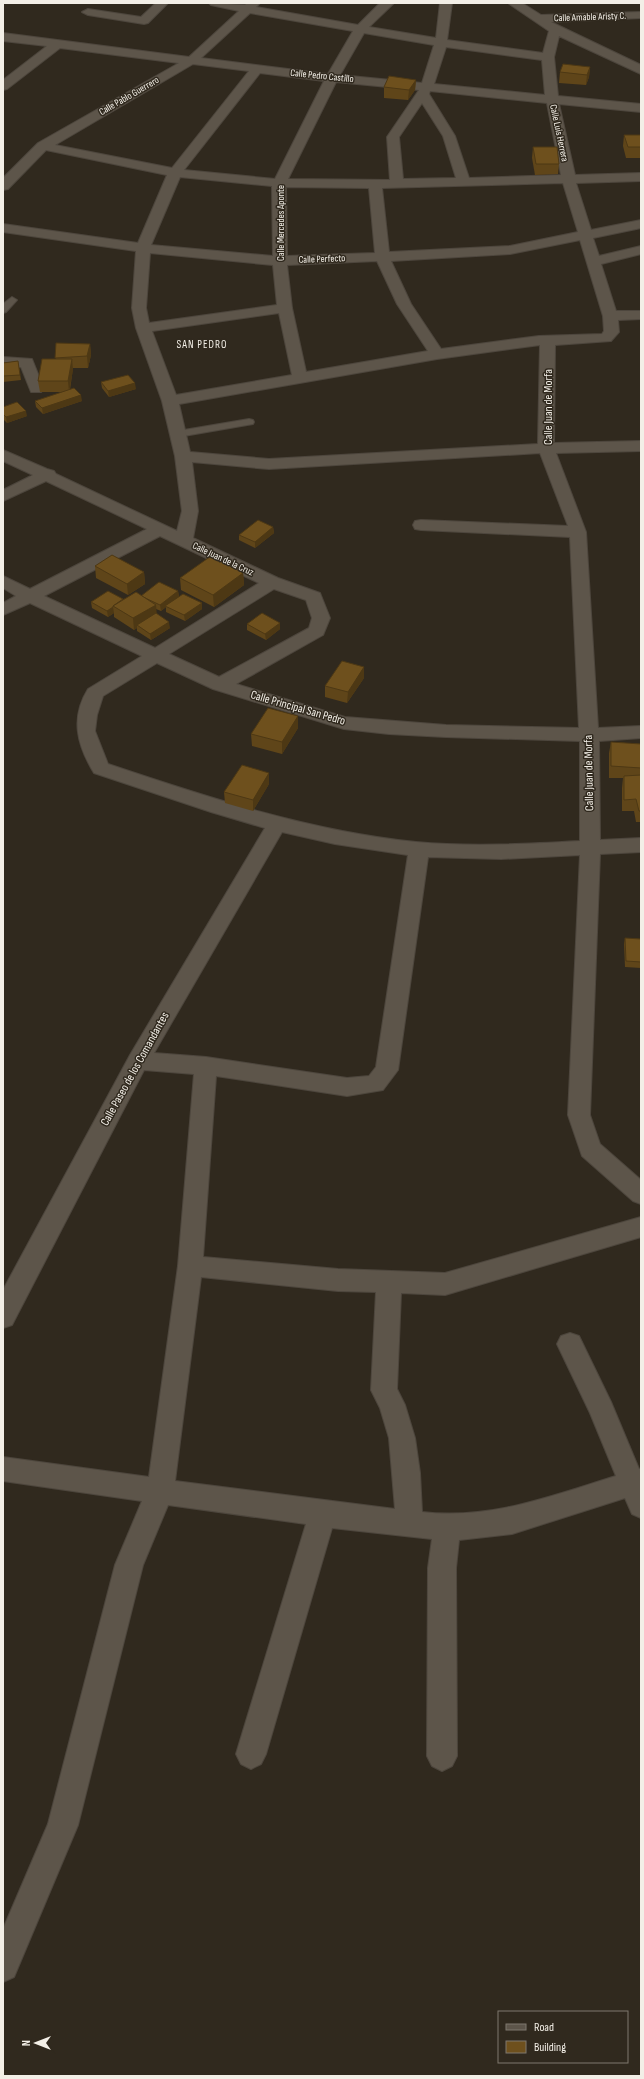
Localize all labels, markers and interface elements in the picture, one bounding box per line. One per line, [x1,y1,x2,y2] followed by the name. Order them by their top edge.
[554,10,626,24] street label: Calle Amable Aristy C.
[290,67,354,85] street label: Calle Pedro Castillo
[97,74,161,118] street label: Calle Pablo Guerrero
[547,103,571,163] street label: Calle Luis Herrera
[275,185,287,261] street label: Calle Mercedes Aponte
[298,252,346,266] street label: Calle Perfecto
[177,338,227,351] district label: SAN PEDRO
[541,369,556,445] street label: Calle Juan de Morfa
[190,540,256,579] street label: Calle Juan de la Cruz
[249,687,347,729] street label: Calle Principal San Pedro
[581,735,597,811] street label: Calle Juan de Morfa
[97,1009,173,1129] street label: Calle Paseo de los Comandantes
[498,2011,628,2063] legend
[534,2020,554,2035] text: Road
[16,2023,56,2063] north arrow
[20,2040,33,2046] text: N
[534,2040,566,2055] text: Building

